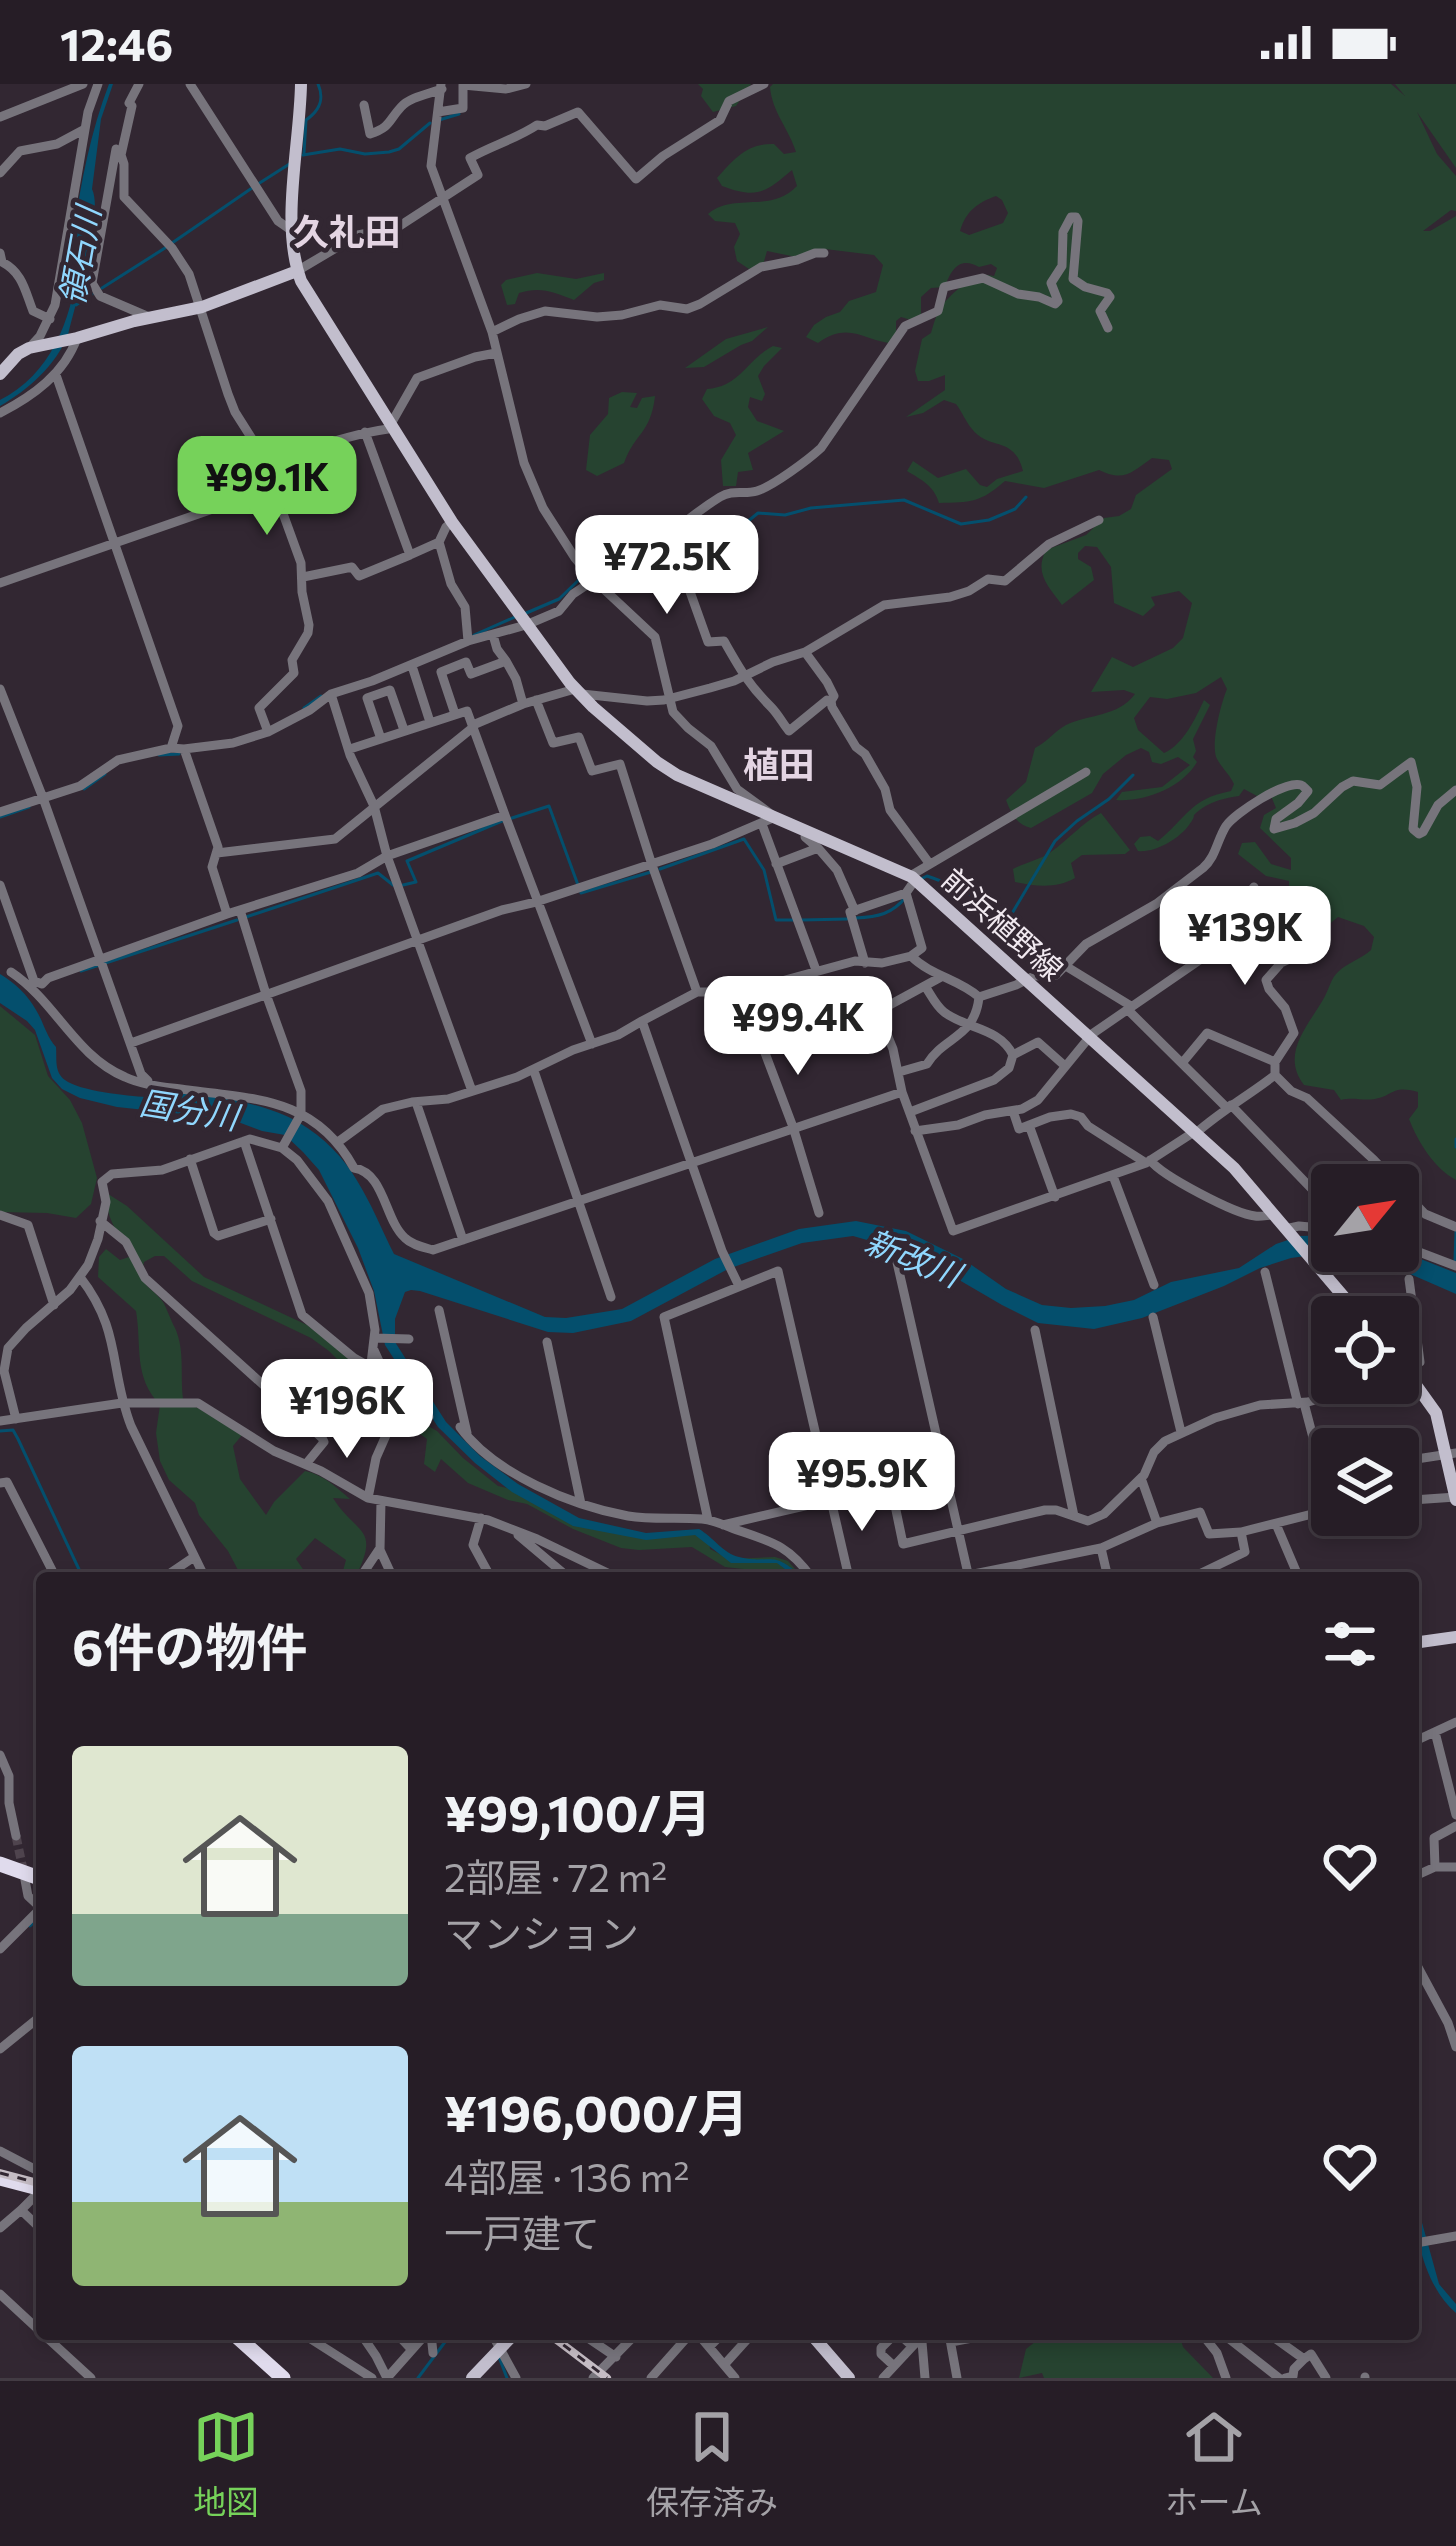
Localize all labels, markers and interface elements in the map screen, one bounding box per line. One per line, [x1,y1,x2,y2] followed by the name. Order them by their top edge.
[60,15,173,70] text: 12:46
[50,200,108,308] water label: 領石川
[293,208,401,252] district label: 久礼田
[169,436,365,538] pin: ¥99.1K
[205,451,329,499] text: ¥99.1K
[569,515,765,617] pin: ¥72.5K
[602,530,732,578] text: ¥72.5K
[743,741,815,785] district label: 植田
[936,859,1072,987] street label: 前浜植野線
[1161,886,1329,988] pin: ¥139K
[1187,901,1303,949] text: ¥139K
[700,976,896,1078] pin: ¥99.4K
[731,991,865,1039] text: ¥99.4K
[137,1081,244,1137] water label: 国分川
[1311,1164,1419,1272] north arrow
[1311,1164,1419,1536] map controls
[860,1219,970,1295] water label: 新改川
[1311,1296,1419,1404] button: locate
[263,1359,431,1461] pin: ¥196K
[288,1374,406,1422] text: ¥196K
[1311,1428,1419,1536] button: layers
[764,1432,960,1534] pin: ¥95.9K
[796,1447,928,1495] text: ¥95.9K
[1317,1611,1383,1677] icon: filters
[72,1614,307,1677] text: 6件の物件
[444,1780,712,1843] text: ¥99,100/月
[168,1794,312,1938] icon: home
[1317,1833,1383,1899] icon: heart
[444,1852,667,1900] text: 2部屋 · 72 m²
[444,1908,639,1956] text: マンション
[444,2080,749,2143] text: ¥196,000/月
[168,2094,312,2238] icon: home
[1317,2133,1383,2199] icon: heart
[444,2152,689,2200] text: 4部屋 · 136 m²
[444,2208,600,2256] text: 一戸建て
[193,2404,259,2524] tab: 地図
[646,2404,778,2524] tab: 保存済み
[1165,2404,1263,2524] tab: ホーム

